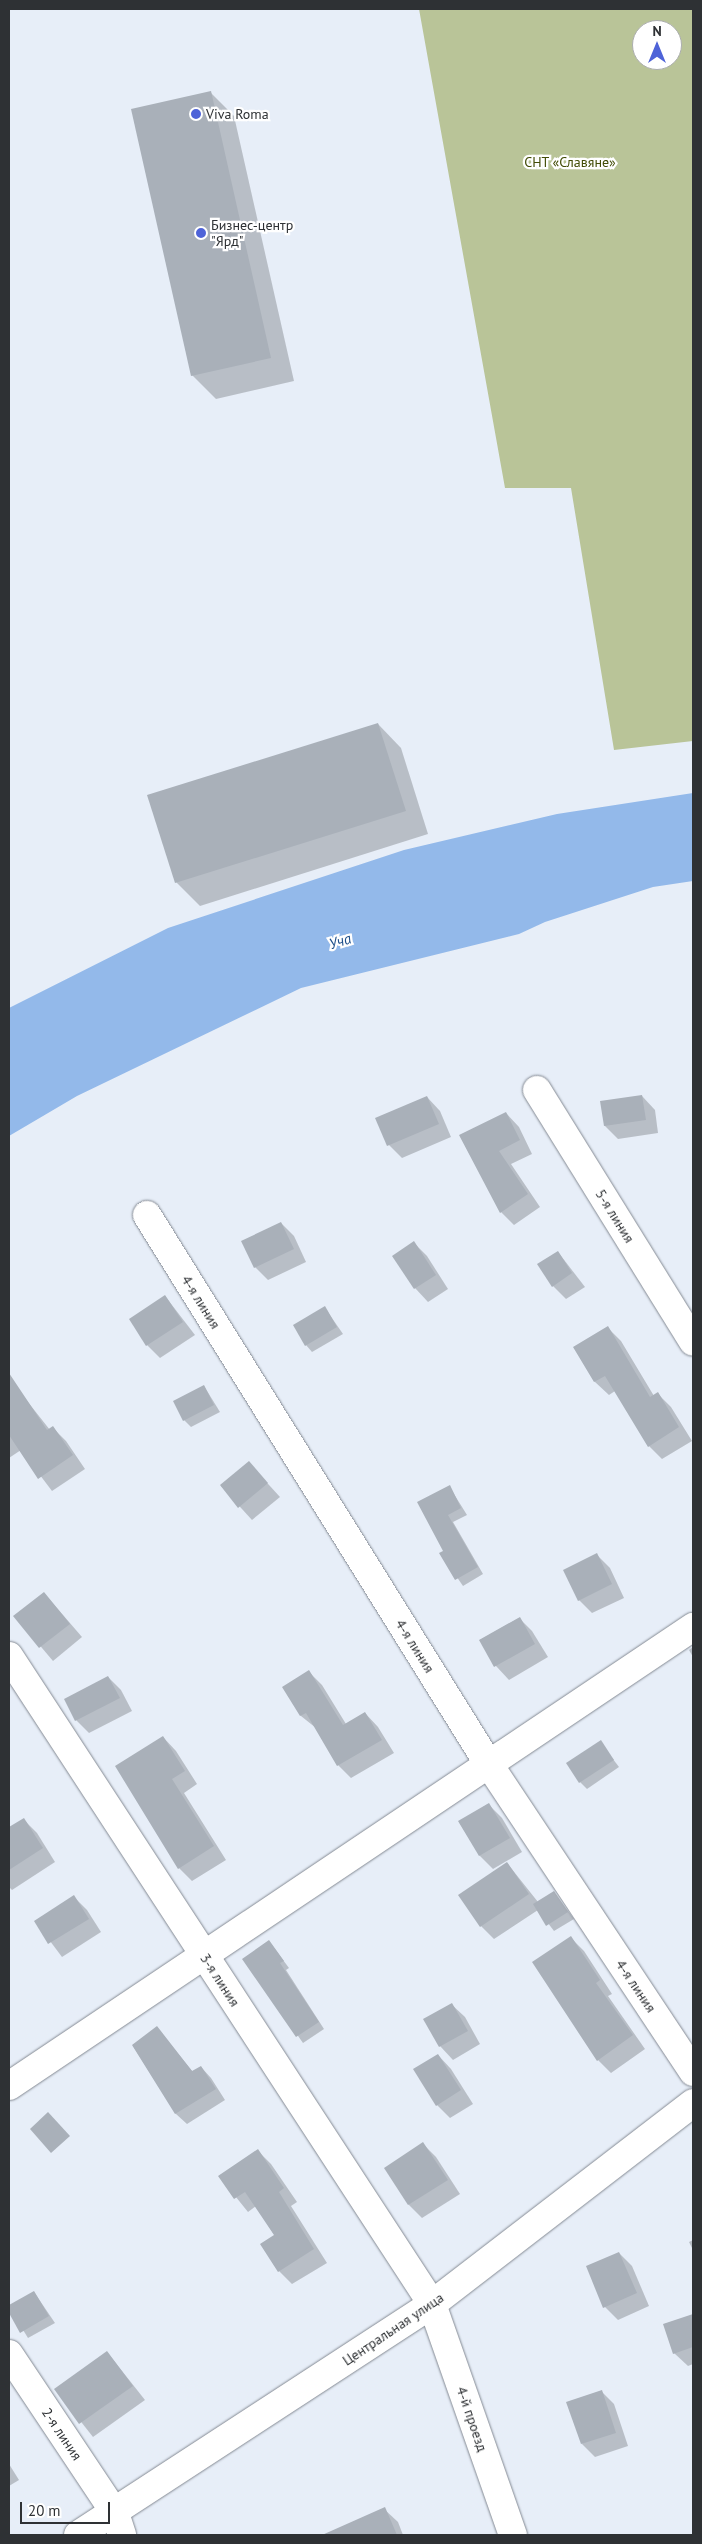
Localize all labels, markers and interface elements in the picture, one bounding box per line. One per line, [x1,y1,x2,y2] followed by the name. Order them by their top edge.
[632,20,682,70] north arrow
[652,22,662,40] text: N
[206,106,269,122] place label: Viva Roma
[190,108,202,120] marker: Viva Roma
[524,154,616,170] park label: СНТ «Славяне»
[211,217,293,250] place label: Бизнес-центр "Ярд"
[195,227,207,239] marker: Бизнес-центр "Ярд"
[327,929,353,953] water label: Уча
[592,1186,638,1246] street label: 5-я линия
[178,1272,224,1332] street label: 4-я линия
[392,1616,438,1676] street label: 4-я линия
[197,1950,243,2010] street label: 3-я линия
[612,1957,660,2015] street label: 4-я линия
[339,2289,447,2369] street label: Центральная улица
[453,2384,491,2454] street label: 4-й проезд
[38,2405,86,2463] street label: 2-я линия
[22,2492,112,2524] scale bar
[28,2501,61,2520] text: 20 m

